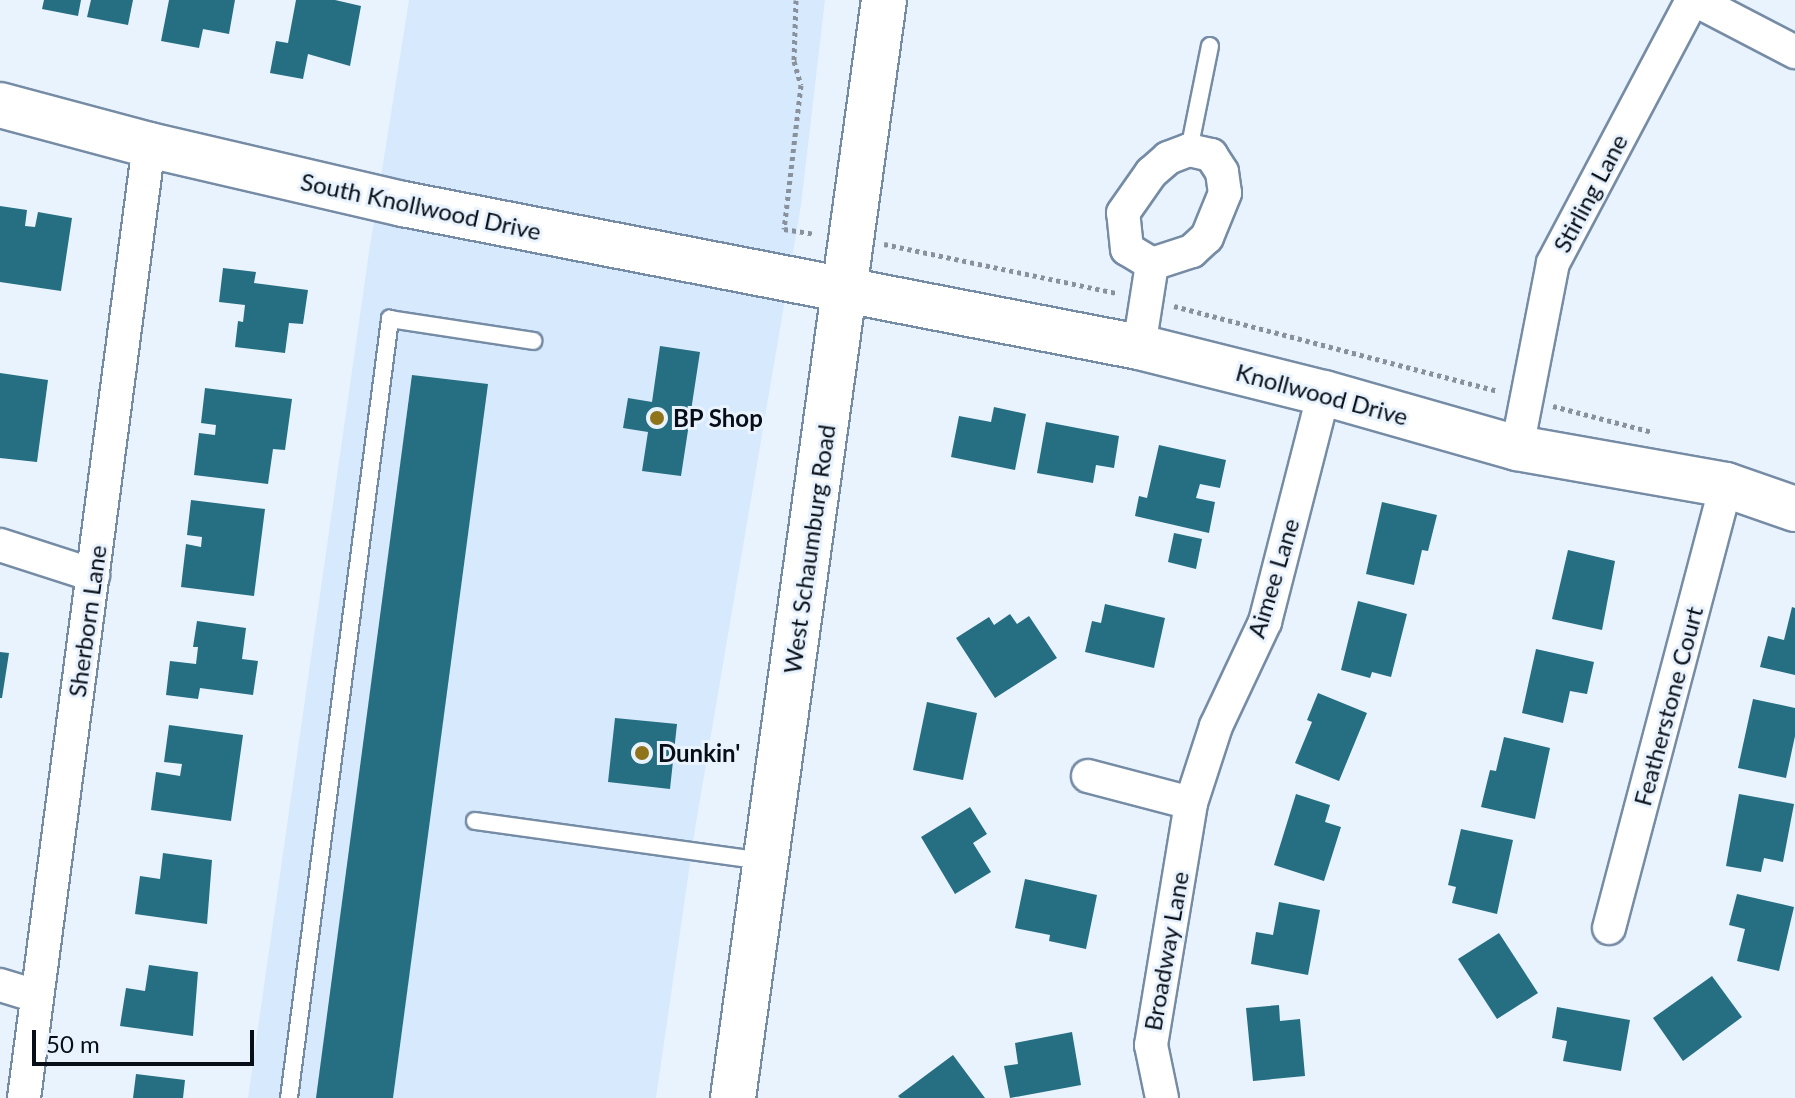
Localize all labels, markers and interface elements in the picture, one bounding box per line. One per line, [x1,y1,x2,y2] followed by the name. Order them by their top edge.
[1547,129,1633,257] street label: Stirling Lane
[298,166,544,246] street label: South Knollwood Drive
[1233,357,1411,431] street label: Knollwood Drive
[673,404,763,432] place label: BP Shop
[648,409,666,427] marker: BP Shop
[777,423,841,675] street label: West Schaumburg Road
[1241,515,1305,641] street label: Aimee Lane
[62,543,112,699] street label: Sherborn Lane
[1628,603,1708,809] street label: Featherstone Court
[658,739,740,767] place label: Dunkin'
[633,744,651,762] marker: Dunkin'
[1138,869,1194,1033] street label: Broadway Lane
[36,1014,258,1064] scale bar
[46,1029,100,1058] text: 50 m

